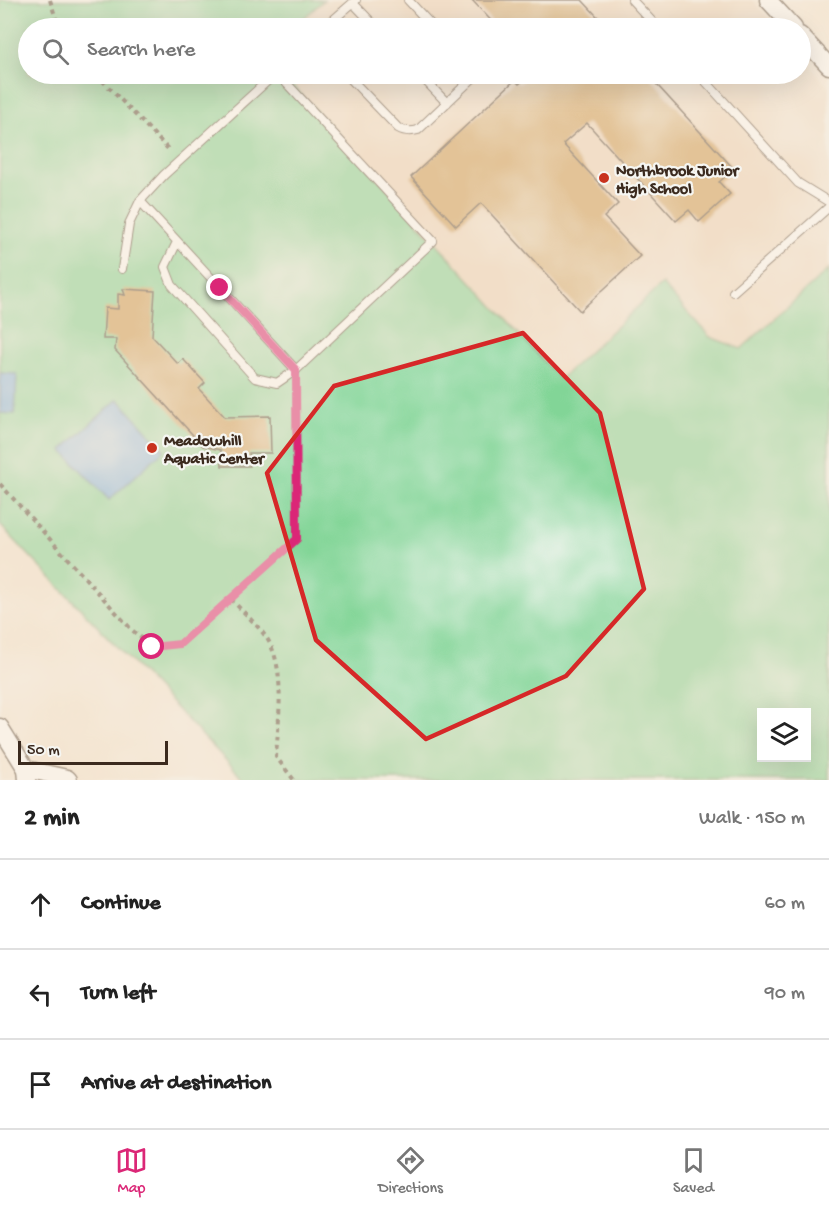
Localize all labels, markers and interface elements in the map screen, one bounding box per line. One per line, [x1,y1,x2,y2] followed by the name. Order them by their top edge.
[18,18,811,84] search box
[39,35,72,68] icon: search
[87,38,195,64] text: Search here
[616,163,741,200] place label: Northbrook Junior High School
[597,171,611,185] marker: Northbrook Junior High School
[206,274,232,300] route end
[163,433,266,470] place label: Meadowhill Aquatic Center
[145,441,159,455] marker: Meadowhill Aquatic Center
[138,633,164,659] route start
[757,708,811,762] map controls
[757,708,811,762] button: layers
[18,738,168,766] scale bar
[27,742,60,761] text: 50 m
[24,804,79,835] text: 2 min
[699,808,805,831] text: Walk · 150 m
[24,888,57,921] icon: ahead
[81,891,161,917] text: Continue
[765,893,805,916] text: 60 m
[24,978,57,1011] icon: left
[81,981,155,1007] text: Turn left
[765,983,805,1006] text: 90 m
[24,1068,57,1101] icon: arrive
[81,1071,271,1097] text: Arrive at destination
[115,1144,148,1199] tab: Map
[378,1144,443,1199] tab: Directions
[673,1144,714,1199] tab: Saved

